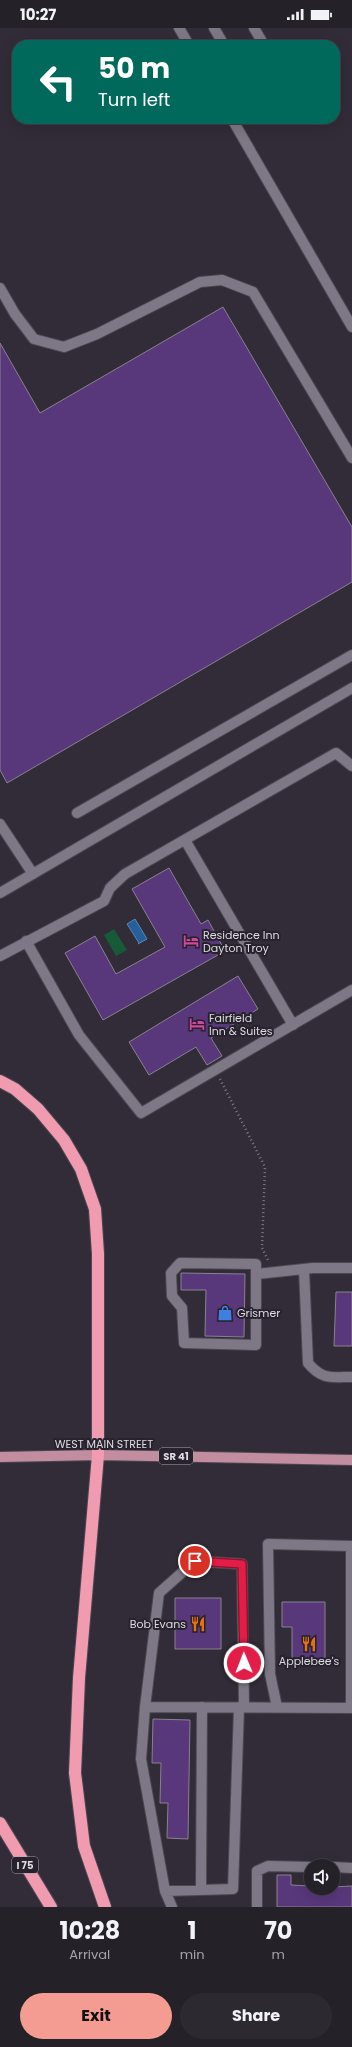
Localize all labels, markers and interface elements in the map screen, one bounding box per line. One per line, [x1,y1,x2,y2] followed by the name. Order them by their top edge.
[20,4,56,25] text: 10:27
[98,49,170,88] text: 50 m
[32,56,84,108] icon: left
[98,87,170,112] text: Turn left
[203,927,279,956] place label: Residence Inn Dayton Troy
[182,932,200,950] hotel icon: Residence Inn Dayton Troy
[209,1010,273,1039] place label: Fairfield Inn & Suites
[188,1015,206,1033] hotel icon: Fairfield Inn & Suites
[216,1304,234,1322] shop icon: Grismer
[237,1305,280,1321] place label: Grismer
[55,1436,153,1452] street label: WEST MAIN STREET
[159,1448,193,1464] road number: SR 41
[178,1544,212,1578] pin
[184,1550,206,1572] icon: arrive
[189,1615,207,1633] restaurant icon: Bob Evans
[130,1616,186,1632] place label: Bob Evans
[300,1635,318,1653] restaurant icon: Applebee's
[223,1642,265,1684] position arrow
[279,1653,339,1669] place label: Applebee's
[12,1857,38,1873] road number: I 75
[304,1859,340,1895] map controls
[304,1859,340,1895] button: sound
[59,1914,120,1947] text: 10:28
[188,1914,197,1947] text: 1
[264,1914,293,1947] text: 70
[69,1945,110,1964] text: Arrival
[180,1945,205,1964] text: min
[272,1945,285,1964] text: m
[20,1993,172,2039] button: Exit
[180,1993,332,2039] button: Share

